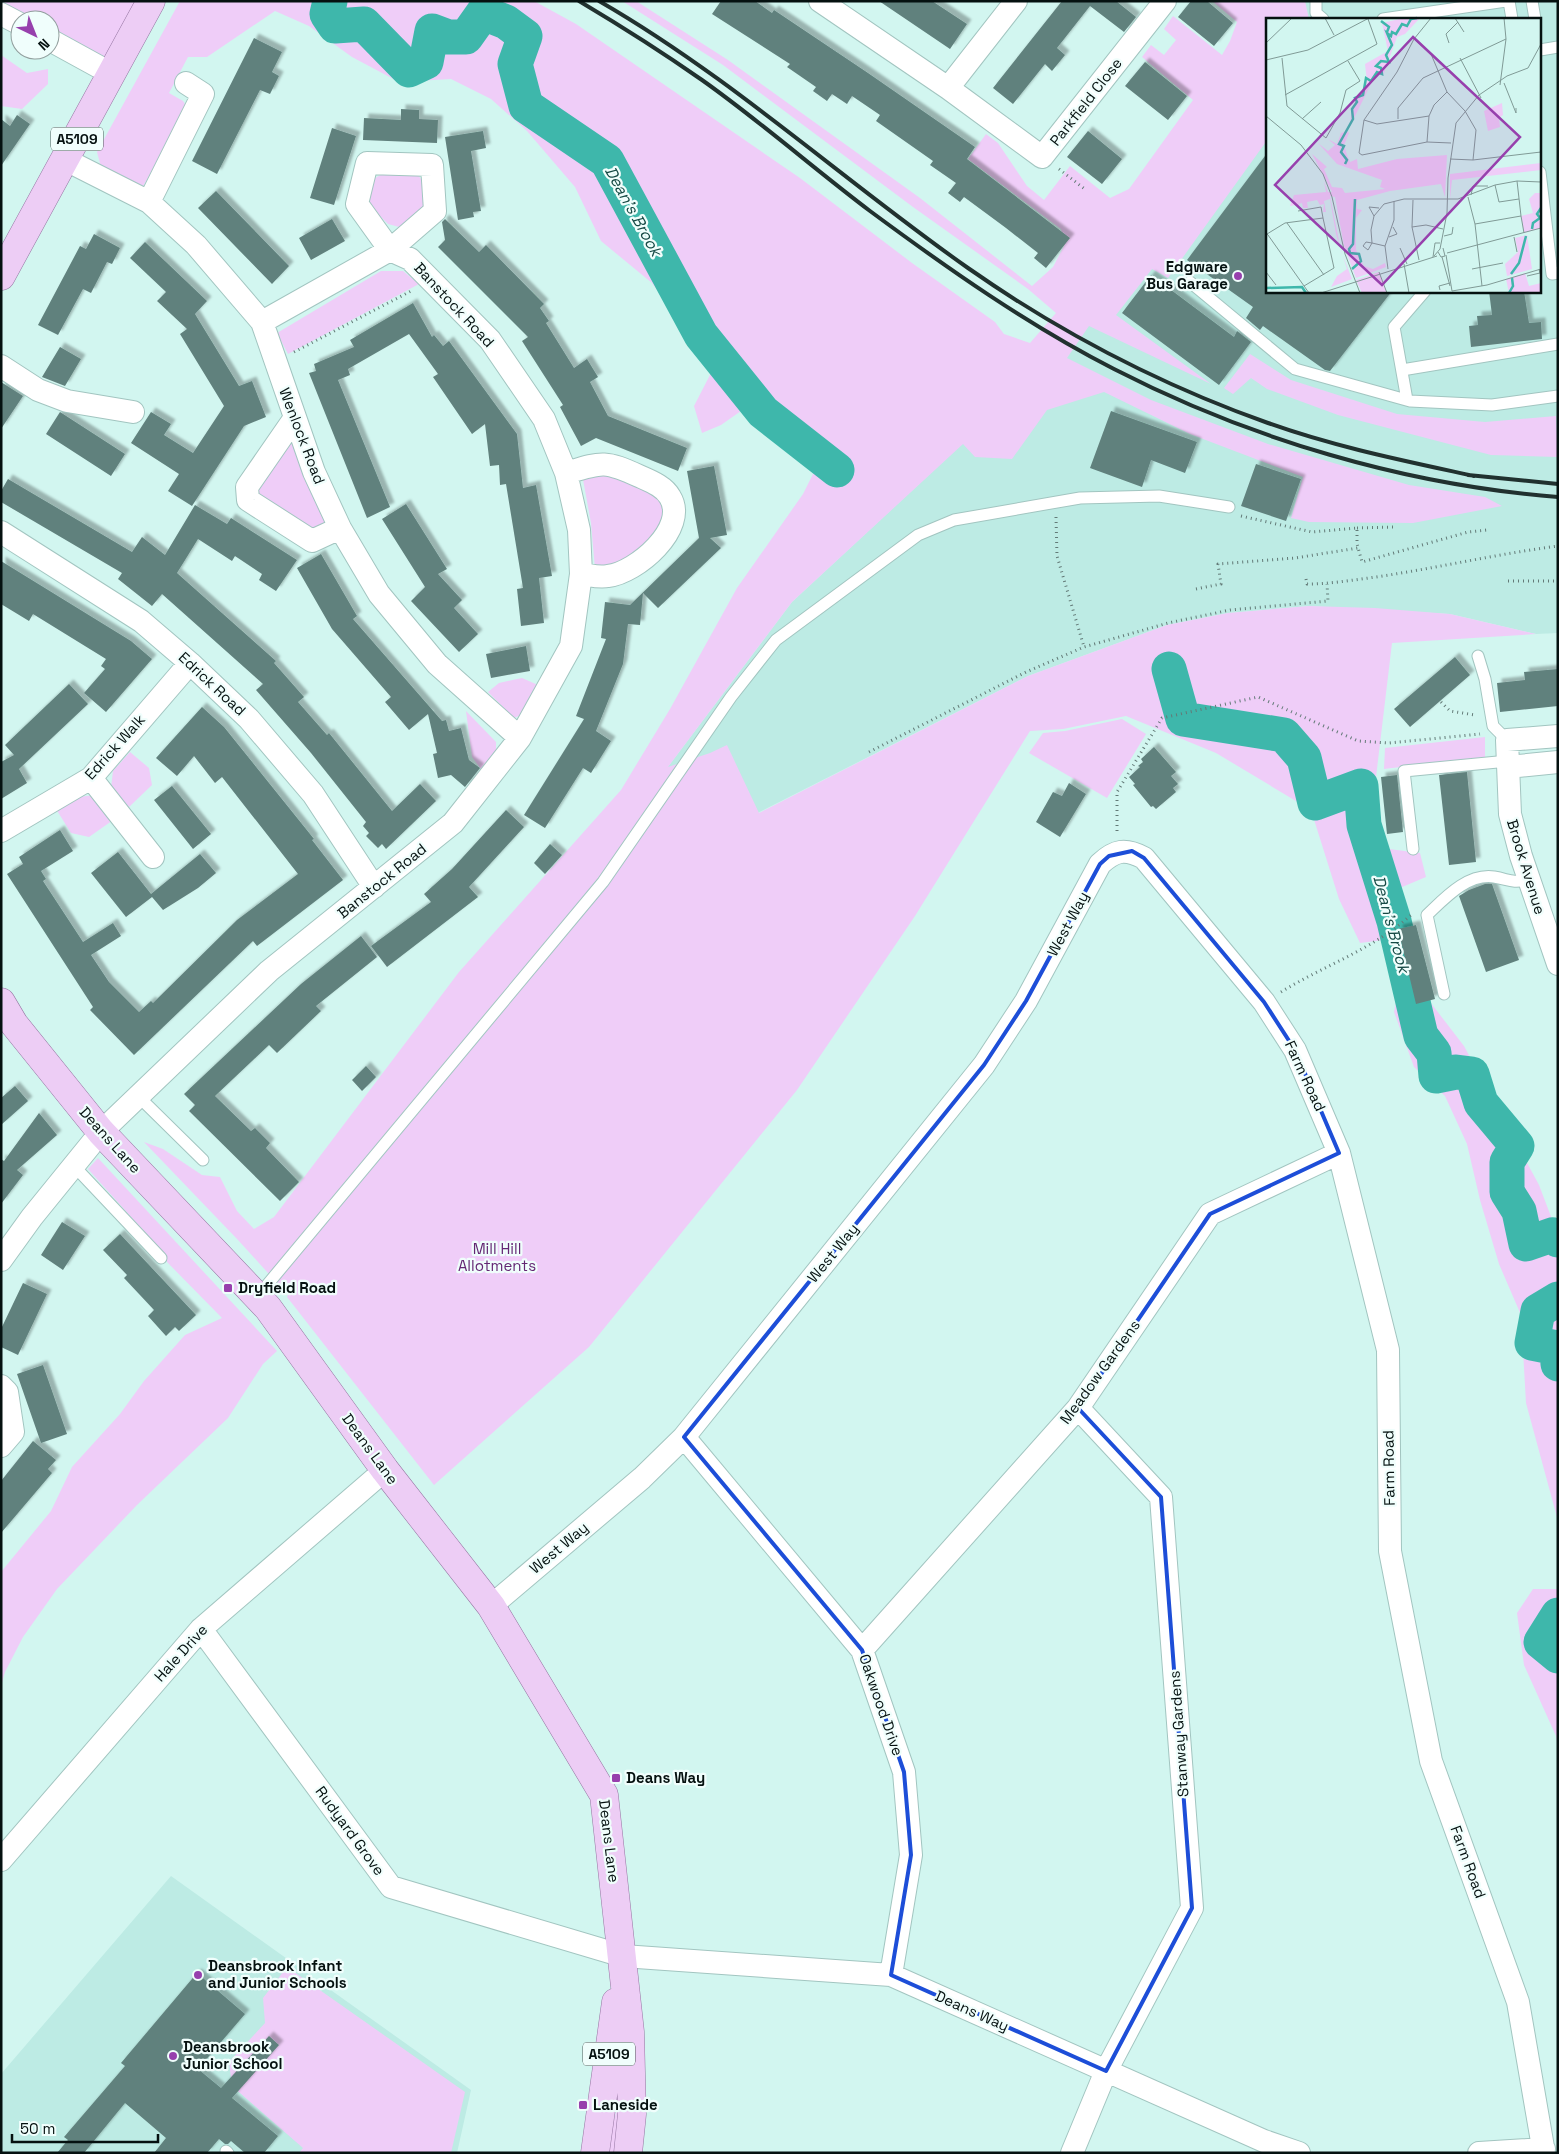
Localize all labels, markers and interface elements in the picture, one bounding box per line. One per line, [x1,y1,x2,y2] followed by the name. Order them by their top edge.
[10,10,60,60] north arrow
[1266,18,1542,292] inset map
[34,35,53,54] text: N
[1045,54,1126,150] street label: Parkfield Close
[51,128,103,150] road number: A5109
[600,162,668,262] water label: Dean's Brook
[1146,257,1228,293] place label: Edgware Bus Garage
[410,258,499,351] street label: Banstock Road
[1232,270,1244,282] marker: Edgware Bus Garage
[275,385,330,487] street label: Wenlock Road
[175,648,250,720] street label: Edrick Road
[80,710,149,783] street label: Edrick Walk
[1503,817,1550,917] street label: Brook Avenue
[333,839,430,922] street label: Banstock Road
[1368,873,1415,977] water label: Dean's Brook
[1043,888,1093,959] street label: West Way
[1281,1037,1330,1114] street label: Farm Road
[75,1102,145,1177] street label: Deans Lane
[803,1219,862,1286] street label: West Way
[458,1239,536,1275] park label: Mill Hill Allotments
[238,1278,336,1297] place label: Dryfield Road
[222,1282,234,1294] marker: Dryfield Road
[1055,1316,1144,1428] street label: Meadow Gardens
[338,1409,403,1488] street label: Deans Lane
[1378,1430,1399,1506] street label: Farm Road
[525,1518,592,1578] street label: West Way
[150,1620,211,1685] street label: Hale Drive
[855,1651,908,1758] street label: Oakwood Drive
[1165,1670,1192,1798] street label: Stanway Gardens
[626,1768,705,1787] place label: Deans Way
[610,1772,622,1784] marker: Deans Way
[312,1782,389,1879] street label: Rudyard Grove
[595,1798,624,1884] street label: Deans Lane
[1447,1823,1490,1901] street label: Farm Road
[208,1956,347,1992] place label: Deansbrook Infant and Junior Schools
[192,1969,204,1981] marker: Deansbrook Infant and Junior Schools
[932,1986,1012,2035] street label: Deans Way
[183,2037,283,2073] place label: Deansbrook Junior School
[583,2042,635,2066] road number: A5109
[167,2050,179,2062] marker: Deansbrook Junior School
[593,2095,658,2114] place label: Laneside
[577,2099,589,2111] marker: Laneside
[12,2112,159,2144] scale bar
[20,2119,55,2138] text: 50 m

